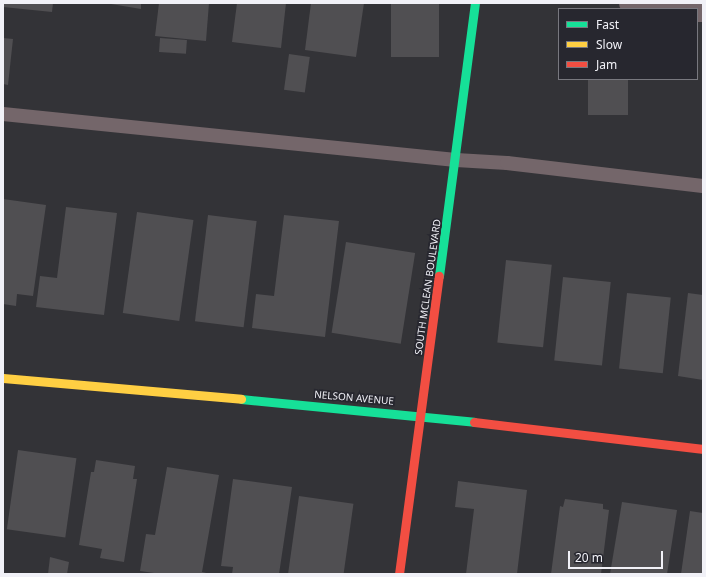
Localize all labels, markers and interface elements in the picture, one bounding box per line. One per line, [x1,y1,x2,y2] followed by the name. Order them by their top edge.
[558,8,698,80] legend
[596,16,619,33] text: Fast
[596,36,622,53] text: Slow
[596,56,617,73] text: Jam
[413,218,443,356] street label: SOUTH MCLEAN BOULEVARD
[314,389,394,407] street label: NELSON AVENUE
[570,543,665,569] scale bar
[575,549,603,566] text: 20 m

